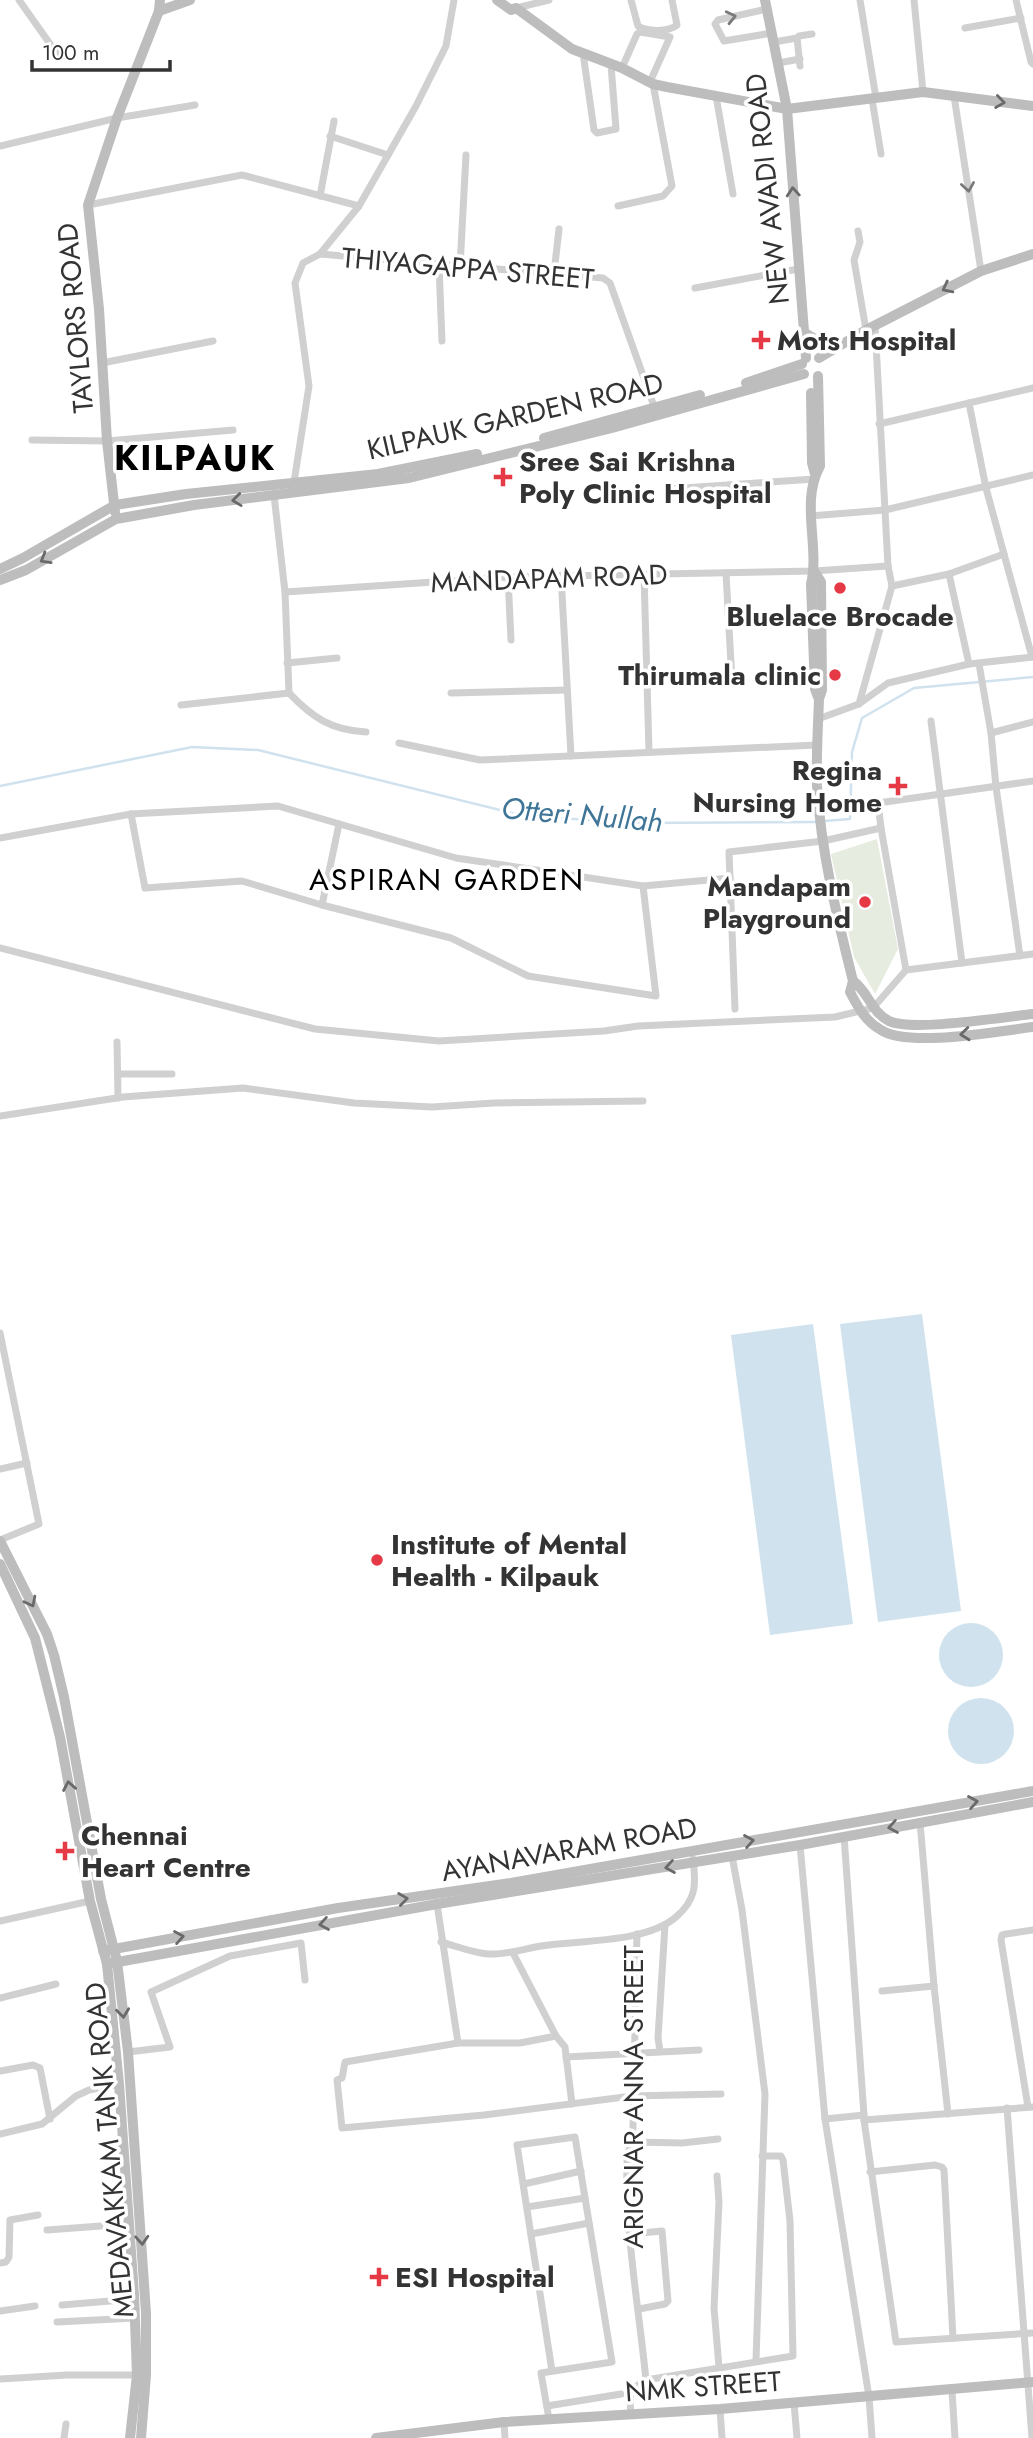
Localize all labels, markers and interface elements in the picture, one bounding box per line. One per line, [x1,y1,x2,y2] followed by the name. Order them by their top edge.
[725,11,737,25] one-way arrow
[32,28,170,72] scale bar
[42,38,99,68] text: 100 m
[735,72,800,306] street label: NEW AVADI ROAD
[994,94,1006,109] one-way arrow
[960,182,975,193] one-way arrow
[786,186,801,197] one-way arrow
[47,221,104,414] street label: TAYLORS ROAD
[340,237,596,300] street label: THIYAGAPPA STREET
[942,280,954,294] one-way arrow
[777,320,956,361] place label: Mots Hospital
[751,330,771,350] marker: Mots Hospital
[363,362,667,471] street label: KILPAUK GARDEN ROAD
[114,433,276,483] district label: KILPAUK
[519,441,772,514] place label: Sree Sai Krishna Poly Clinic Hospital
[493,467,513,487] marker: Sree Sai Krishna Poly Clinic Hospital
[231,492,242,507] one-way arrow
[40,551,53,564] one-way arrow
[430,554,668,603] street label: MANDAPAM ROAD
[832,580,848,596] marker: Bluelace Brocade
[726,596,954,637] place label: Bluelace Brocade
[618,655,821,696] place label: Thirumala clinic
[827,667,843,683] marker: Thirumala clinic
[693,750,882,823] place label: Regina Nursing Home
[888,776,908,796] marker: Regina Nursing Home
[500,786,664,843] water label: Otteri Nullah
[309,858,585,901] district label: ASPIRAN GARDEN
[703,866,851,939] place label: Mandapam Playground
[857,894,873,910] marker: Mandapam Playground
[959,1026,970,1041] one-way arrow
[391,1524,627,1597] place label: Institute of Mental Health - Kilpauk
[369,1552,385,1568] marker: Institute of Mental Health - Kilpauk
[22,1595,36,1607] one-way arrow
[62,1780,77,1792] one-way arrow
[967,1795,979,1810] one-way arrow
[438,1807,700,1892] street label: AYANAVARAM ROAD
[81,1815,251,1888] place label: Chennai Heart Centre
[888,1819,899,1834] one-way arrow
[743,1834,755,1849] one-way arrow
[55,1841,75,1861] marker: Chennai Heart Centre
[664,1859,675,1874] one-way arrow
[398,1892,409,1907] one-way arrow
[318,1916,330,1931] one-way arrow
[173,1930,185,1945] one-way arrow
[613,1945,654,2249] street label: ARIGNAR ANNA STREET
[74,1981,145,2319] street label: MEDAVAKKAM TANK ROAD
[116,2008,131,2019] one-way arrow
[134,2235,149,2246] one-way arrow
[395,2257,555,2298] place label: ESI Hospital
[369,2267,389,2287] marker: ESI Hospital
[624,2361,783,2412] street label: NMK STREET

